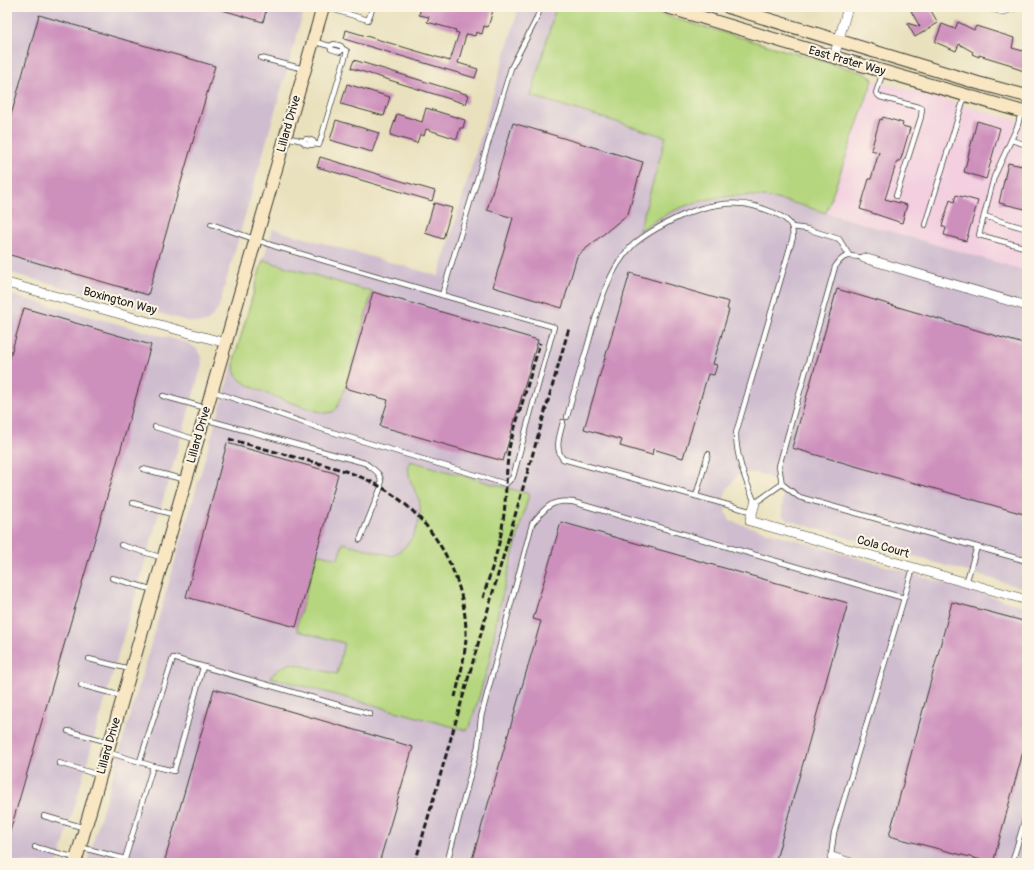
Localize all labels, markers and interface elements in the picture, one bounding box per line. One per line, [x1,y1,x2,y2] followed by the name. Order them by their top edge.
[807,43,887,79] street label: East Prater Way
[274,94,304,154] street label: Lillard Drive
[82,284,158,318] street label: Boxington Way
[184,405,214,465] street label: Lillard Drive
[855,532,911,562] street label: Cola Court
[94,716,124,776] street label: Lillard Drive

